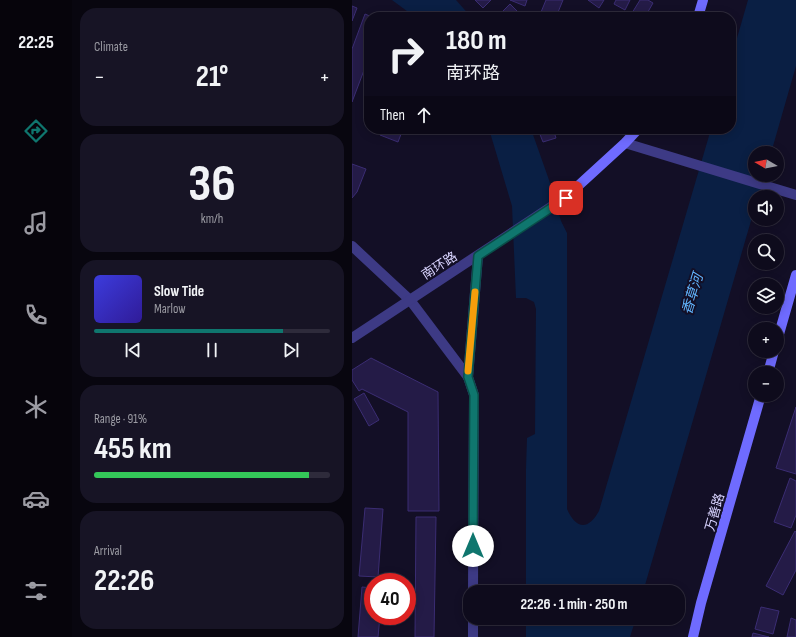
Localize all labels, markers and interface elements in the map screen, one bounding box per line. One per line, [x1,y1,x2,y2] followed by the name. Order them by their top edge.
[446,24,506,57] text: 180 m
[380,28,432,80] icon: right
[18,32,54,53] text: 22:25
[94,39,128,55] text: Climate
[196,59,228,95] text: 21°
[446,63,500,84] text: 南环路
[94,64,105,91] text: −
[319,64,330,91] text: +
[413,104,435,126] icon: ahead
[380,106,405,125] text: Then
[22,117,50,145] icon: directions
[748,146,784,182] north arrow
[748,146,784,402] map controls
[188,153,236,216] text: 36
[549,181,583,215] pin
[555,187,577,209] icon: arrive
[748,190,784,226] button: sound
[22,209,50,237] icon: music
[201,211,223,227] text: km/h
[748,234,784,270] button: search
[419,249,460,283] street label: 南环路
[678,269,708,317] water label: 香草河
[748,278,784,314] button: layers
[154,282,204,301] text: Slow Tide
[22,301,50,329] icon: phone
[154,301,186,317] text: Marlow
[748,322,784,358] button: +
[122,339,144,361] icon: previous
[201,339,223,361] icon: pause
[280,339,302,361] icon: next
[748,366,784,402] button: −
[22,393,50,421] icon: climate
[94,411,147,427] text: Range · 91%
[94,431,172,467] text: 455 km
[22,485,50,513] icon: car
[702,491,728,533] street label: 万善路
[452,525,494,567] position arrow
[94,543,122,559] text: Arrival
[94,563,154,599] text: 22:26
[364,573,416,625] speed limit sign: 40
[22,577,50,605] icon: filters
[520,595,628,614] text: 22:26 · 1 min · 250 m

